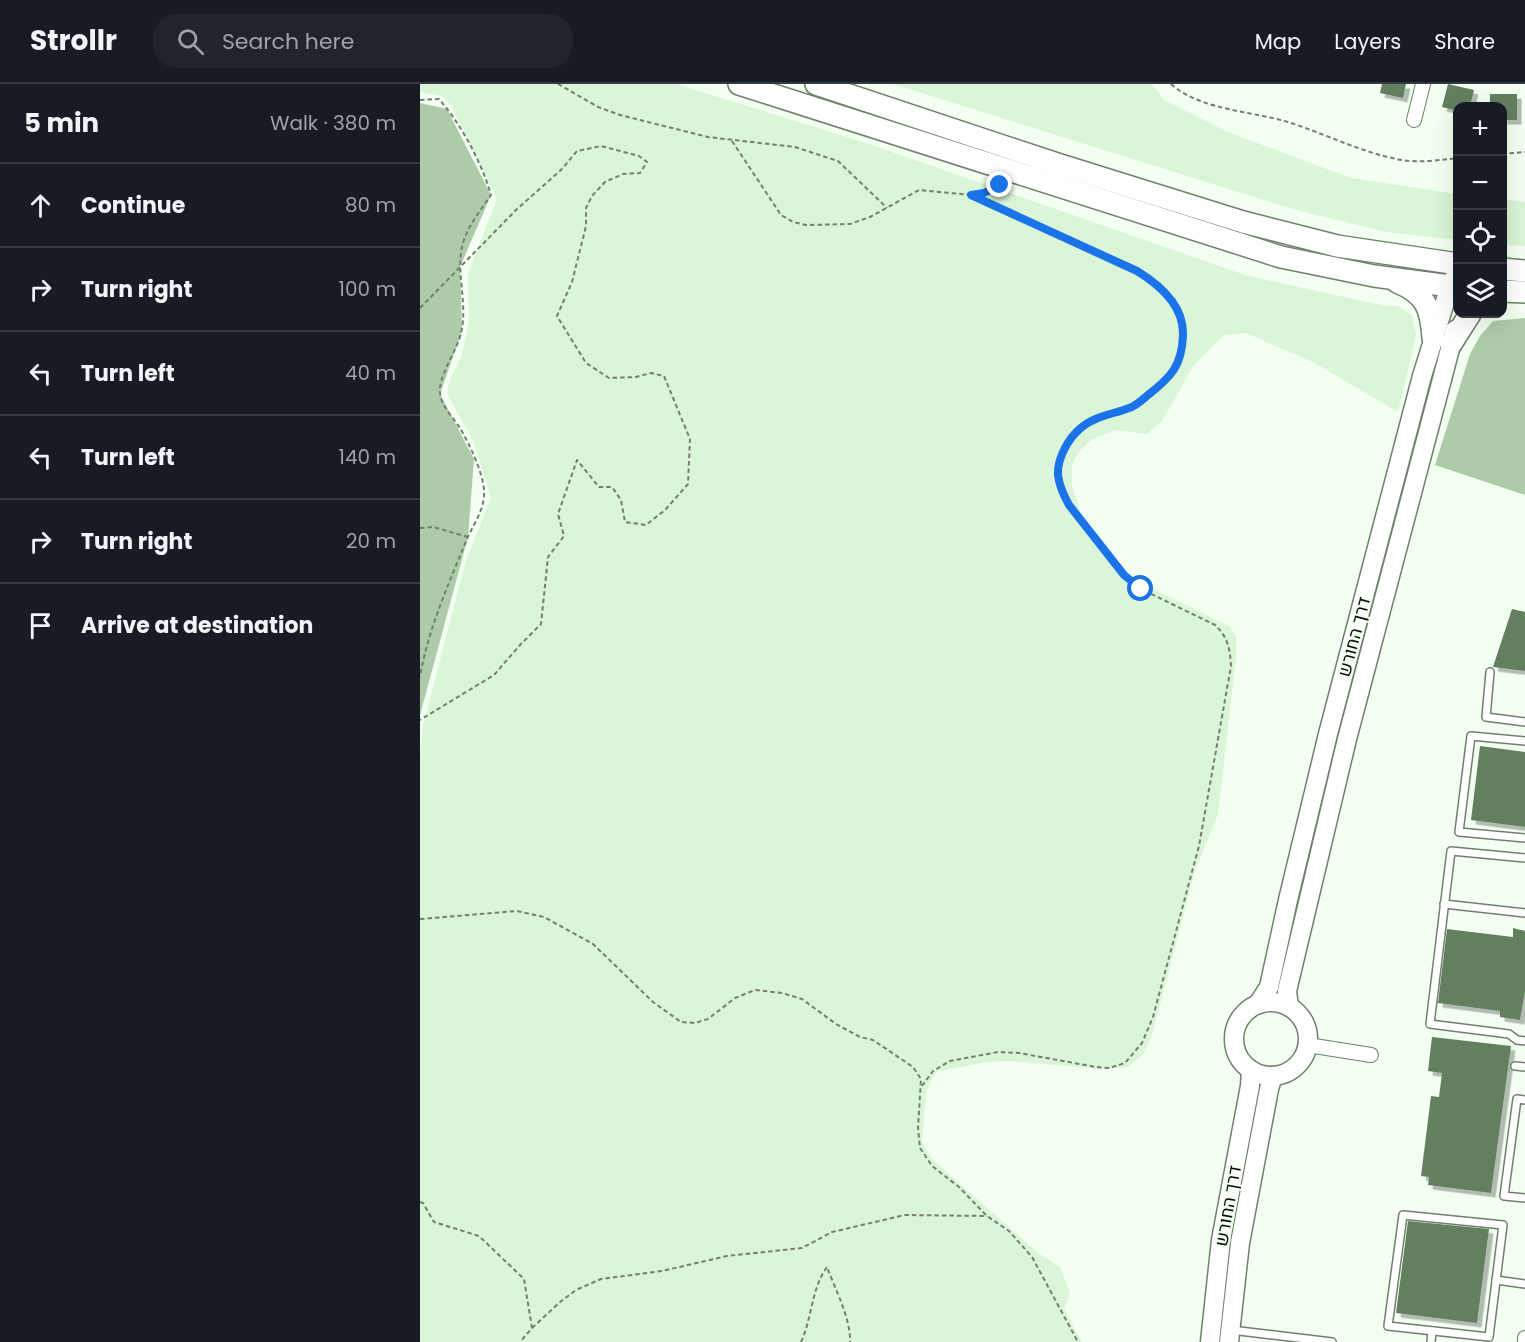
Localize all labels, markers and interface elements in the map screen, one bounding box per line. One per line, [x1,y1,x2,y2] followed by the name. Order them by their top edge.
[153,14,573,68] search box
[30,21,117,60] text: Strollr
[174,25,207,58] icon: search
[222,26,354,57] text: Search here
[1255,27,1301,56] text: Map
[1334,27,1401,56] text: Layers
[1434,27,1495,56] text: Share
[1453,102,1507,318] map controls
[1453,102,1507,156] button: +
[24,105,99,141] text: 5 min
[270,109,396,137] text: Walk · 380 m
[1453,156,1507,210] button: −
[986,171,1012,197] route end
[24,189,57,222] icon: ahead
[81,190,185,221] text: Continue
[345,191,396,219] text: 80 m
[1453,210,1507,264] button: locate
[1453,264,1507,318] button: layers
[24,273,57,306] icon: right
[81,274,192,305] text: Turn right
[339,275,396,303] text: 100 m
[24,357,57,390] icon: left
[81,358,175,389] text: Turn left
[345,359,396,387] text: 40 m
[24,441,57,474] icon: left
[81,442,175,473] text: Turn left
[339,443,396,471] text: 140 m
[24,525,57,558] icon: right
[81,526,192,557] text: Turn right
[346,527,396,555] text: 20 m
[1127,575,1153,601] route start
[1331,594,1376,680] street label: דרך החורש
[24,609,57,642] icon: arrive
[81,610,313,641] text: Arrive at destination
[1208,1163,1247,1248] street label: דרך החורש

